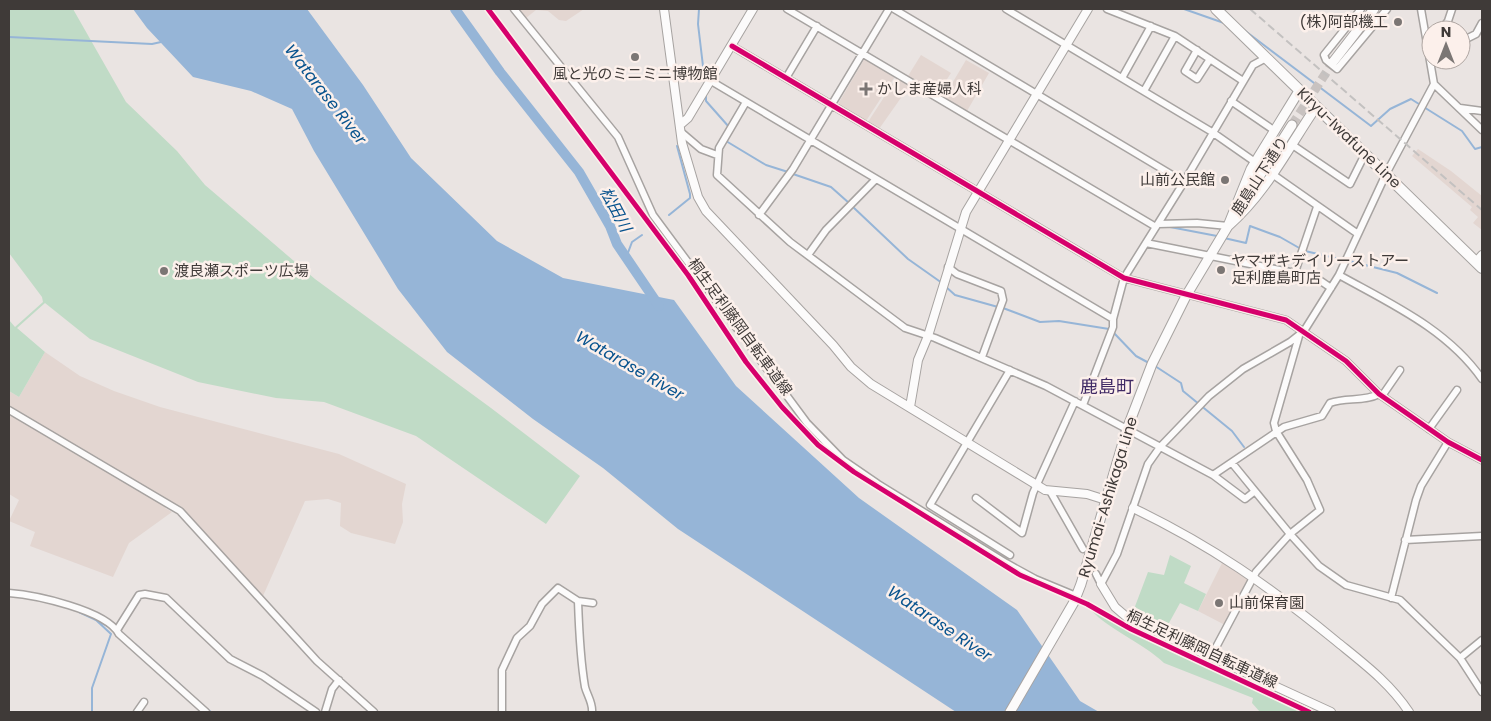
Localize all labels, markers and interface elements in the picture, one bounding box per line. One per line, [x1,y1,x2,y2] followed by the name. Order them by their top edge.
[1299,11,1388,32] place label: (株)阿部機工
[1392,16,1404,28] marker: (株)阿部機工
[1421,20,1471,70] north arrow
[1441,22,1451,42] text: N
[279,39,373,150] water label: Watarase River
[629,51,641,63] marker: 風と光のミニミニ博物館
[552,63,718,84] place label: 風と光のミニミニ博物館
[877,78,982,99] place label: かしま産婦人科
[859,82,873,96] marker: かしま産婦人科
[1293,82,1406,193] street label: Kiryu-Iwafune Line
[1226,132,1293,219] street label: 鹿島山下通り
[1140,169,1215,190] place label: 山前公民館
[1219,174,1231,186] marker: 山前公民館
[594,183,638,238] water label: 松田川
[1231,250,1409,288] place label: ヤマザキデイリーストアー 足利鹿島町店
[683,254,797,400] street label: 桐生足利藤岡自転車道線
[174,260,309,281] place label: 渡良瀬スポーツ広場
[1215,264,1227,276] marker: ヤマザキデイリーストアー 足利鹿島町店
[158,265,170,277] marker: 渡良瀬スポーツ広場
[571,325,689,406] water label: Watarase River
[1080,374,1134,399] district label: 鹿島町
[1073,414,1142,580] street label: Ryumai-Ashikaga Line
[883,580,997,667] water label: Watarase River
[1229,592,1304,613] place label: 山前保育園
[1213,597,1225,609] marker: 山前保育園
[1123,604,1281,693] street label: 桐生足利藤岡自転車道線

